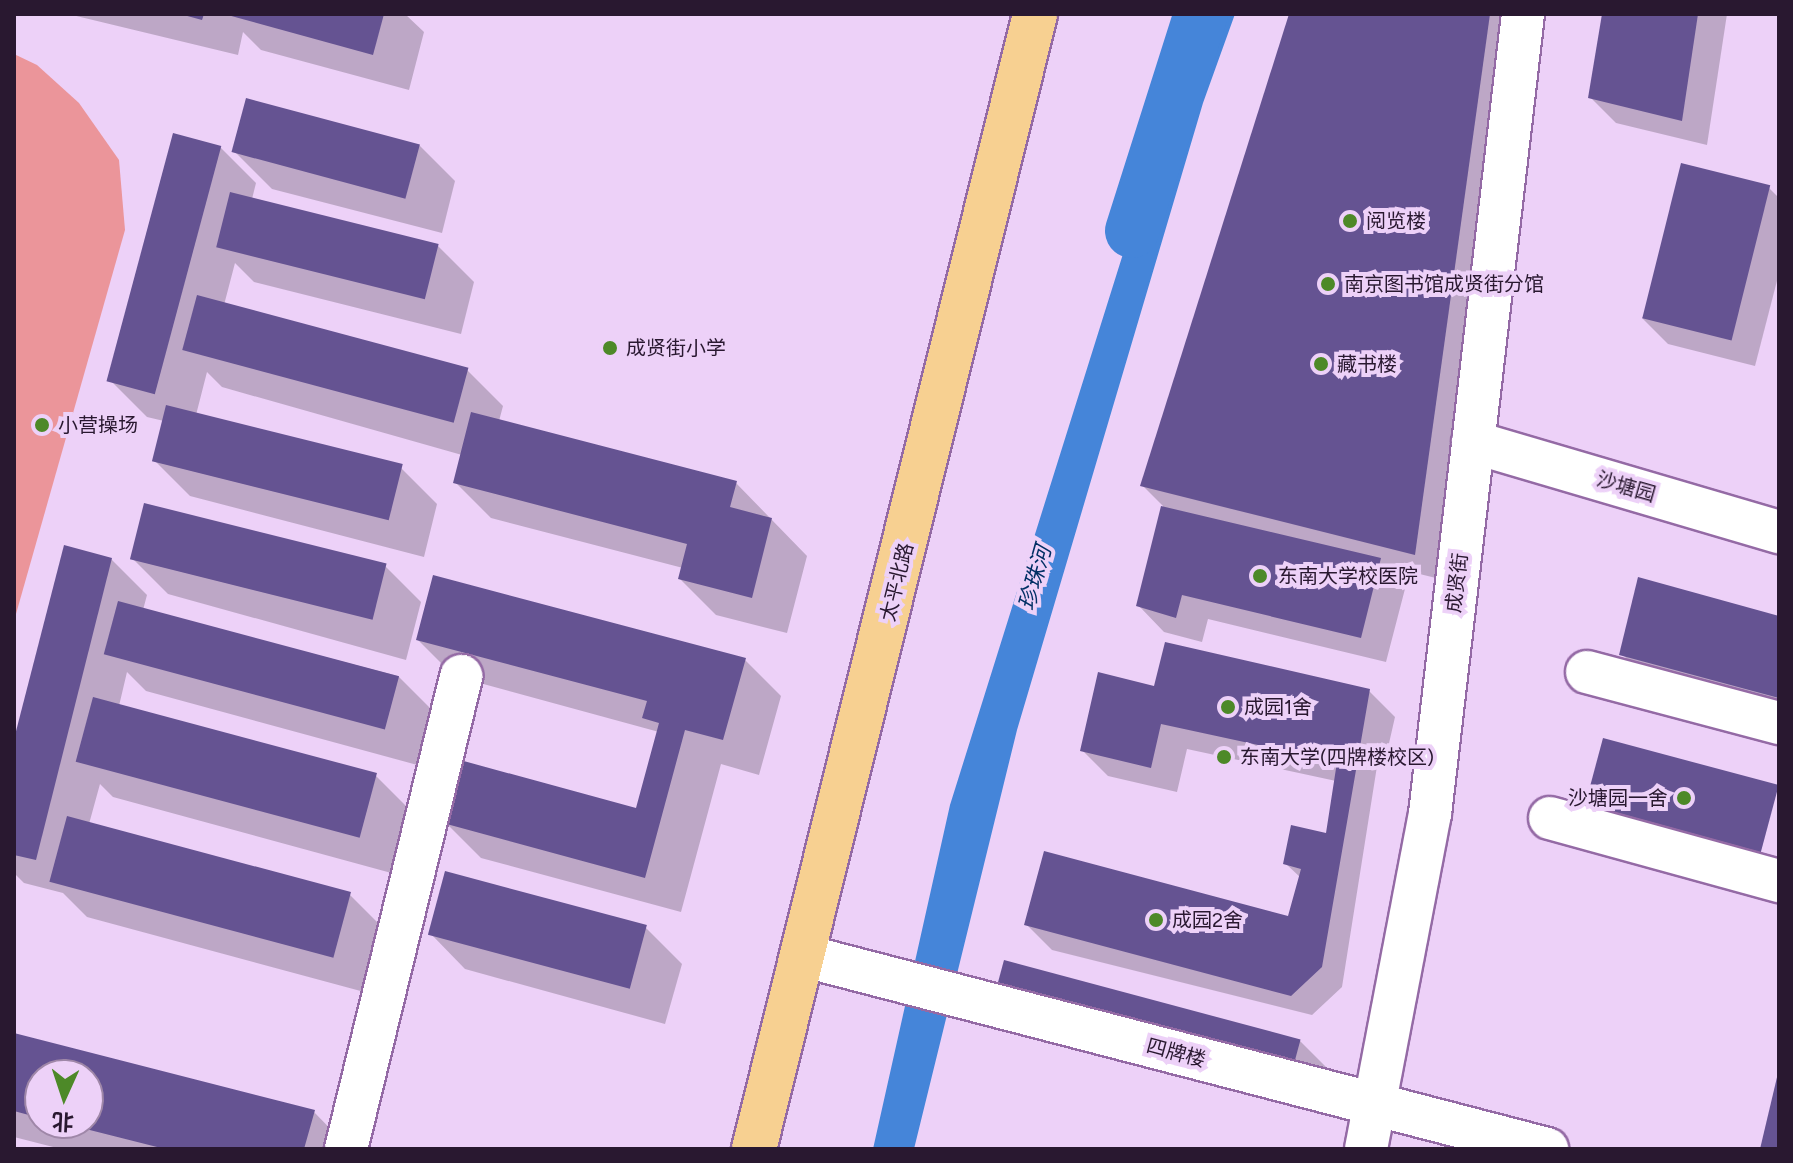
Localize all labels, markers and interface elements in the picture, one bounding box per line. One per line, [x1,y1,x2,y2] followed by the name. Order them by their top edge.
[1366,209,1426,233] place label: 阅览楼
[1341,212,1359,230] marker: 阅览楼
[1344,272,1544,296] place label: 南京图书馆成贤街分馆
[1319,275,1337,293] marker: 南京图书馆成贤街分馆
[626,336,726,360] place label: 成贤街小学
[601,339,619,357] marker: 成贤街小学
[1337,352,1397,376] place label: 藏书楼
[1312,355,1330,373] marker: 藏书楼
[58,413,138,437] place label: 小营操场
[33,416,51,434] marker: 小营操场
[1594,467,1658,507] street label: 沙塘园
[876,540,918,624] street label: 太平北路
[1013,543,1057,613] water label: 珍珠河
[1441,552,1473,614] street label: 成贤街
[1278,564,1418,588] place label: 东南大学校医院
[1249,565,1271,587] marker: 东南大学校医院
[1244,695,1312,719] place label: 成园1舍
[1219,698,1237,716] marker: 成园1舍
[1240,745,1434,769] place label: 东南大学(四牌楼校区)
[1215,748,1233,766] marker: 东南大学(四牌楼校区)
[1568,786,1668,810] place label: 沙塘园一舍
[1675,789,1693,807] marker: 沙塘园一舍
[1172,908,1243,932] place label: 成园2舍
[1147,911,1165,929] marker: 成园2舍
[1144,1034,1208,1072] street label: 四牌楼
[24,1059,104,1139] north arrow
[51,1107,75,1136] text: 北

